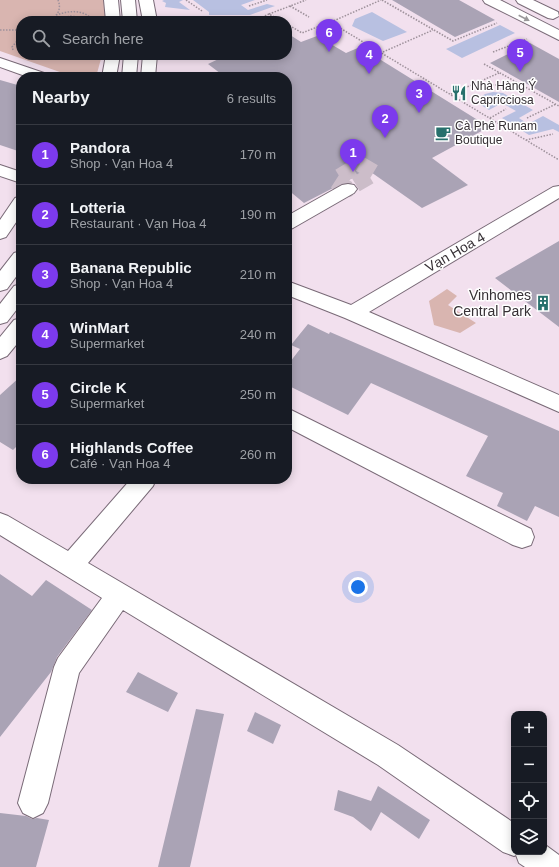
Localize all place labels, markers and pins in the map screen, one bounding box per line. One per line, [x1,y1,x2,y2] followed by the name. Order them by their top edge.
[316,19,342,52] pin: 6
[507,39,533,72] pin: 5
[356,41,382,74] pin: 4
[471,78,536,107] place label: Nhà Hàng Ý Capricciosa
[406,80,432,113] pin: 3
[450,84,468,102] restaurant icon: Nhà Hàng Ý Capricciosa
[372,105,398,138] pin: 2
[455,119,537,147] place label: Cà Phê Runam Boutique
[434,124,452,142] cafe icon: Cà Phê Runam Boutique
[340,139,366,172] pin: 1
[453,287,532,319] place label: Vinhomes Central Park
[534,294,552,312] building icon: Vinhomes Central Park

